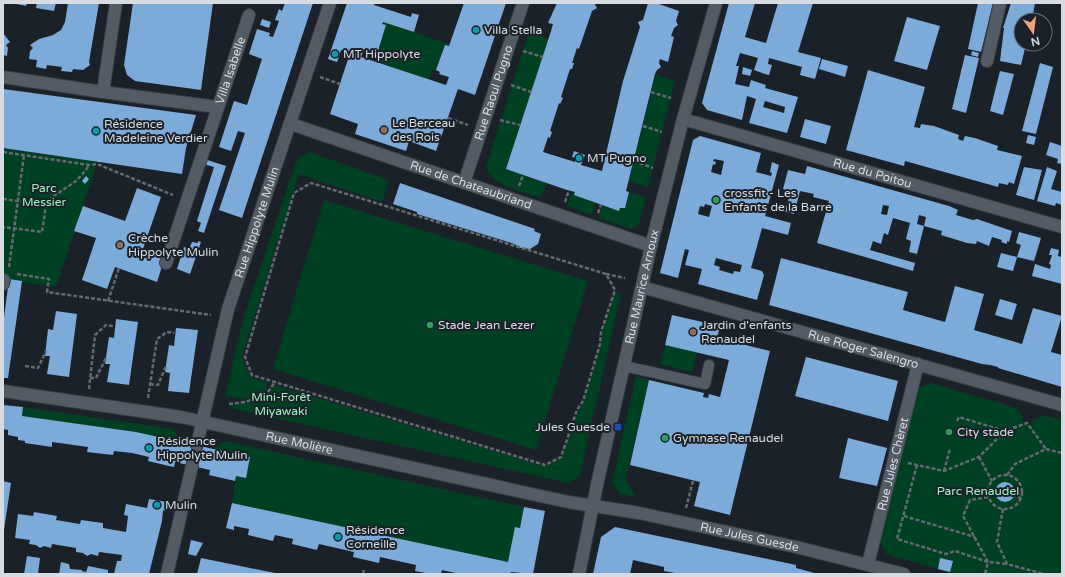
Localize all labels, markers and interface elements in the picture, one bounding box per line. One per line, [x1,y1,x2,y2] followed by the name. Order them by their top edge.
[1013,12,1053,52] north arrow
[484,23,542,37] place label: Villa Stella
[471,25,481,35] marker: Villa Stella
[1029,34,1041,49] text: N
[213,35,248,106] street label: Villa Isabelle
[471,43,516,142] street label: Rue Raoul Pugno
[343,47,421,61] place label: MT Hippolyte
[330,49,340,59] marker: MT Hippolyte
[392,116,455,144] place label: Le Berceau des Rois
[104,117,208,145] place label: Résidence Madeleine Verdier
[379,125,389,135] marker: Le Berceau des Rois
[91,126,101,136] marker: Résidence Madeleine Verdier
[587,151,647,165] place label: MT Pugno
[574,153,584,163] marker: MT Pugno
[832,155,913,191] street label: Rue du Poitou
[408,158,534,212] street label: Rue de Chateaubriand
[232,165,282,280] street label: Rue Hippolyte Mulin
[22,181,66,209] park label: Parc Messier
[724,186,832,214] place label: crossfit - Les Enfants de la Barre
[711,195,721,205] marker: crossfit - Les Enfants de la Barre
[622,228,662,345] street label: Rue Maurice Arnoux
[128,231,219,259] place label: Crèche Hippolyte Mulin
[115,240,125,250] marker: Crèche Hippolyte Mulin
[438,318,535,332] place label: Stade Jean Lezer
[701,318,792,346] place label: Jardin d'enfants Renaudel
[425,320,435,330] marker: Stade Jean Lezer
[688,327,698,337] marker: Jardin d'enfants Renaudel
[807,327,920,371] street label: Rue Roger Salengro
[251,390,311,418] park label: Mini-Forêt Miyawaki
[875,416,911,512] street label: Rue Jules Chèret
[535,420,610,434] place label: Jules Guesde
[613,422,623,432] marker: Jules Guesde
[957,425,1014,439] place label: City stade
[944,427,954,437] marker: City stade
[264,429,334,457] street label: Rue Molière
[673,431,783,445] place label: Gymnase Renaudel
[660,433,670,443] marker: Gymnase Renaudel
[157,434,248,462] place label: Résidence Hippolyte Mulin
[144,443,154,453] marker: Résidence Hippolyte Mulin
[937,484,1019,498] park label: Parc Renaudel
[165,498,197,512] place label: Mulin
[152,500,162,510] marker: Mulin
[699,519,800,554] street label: Rue Jules Guesde
[346,523,405,551] place label: Résidence Corneille
[333,532,343,542] marker: Résidence Corneille

